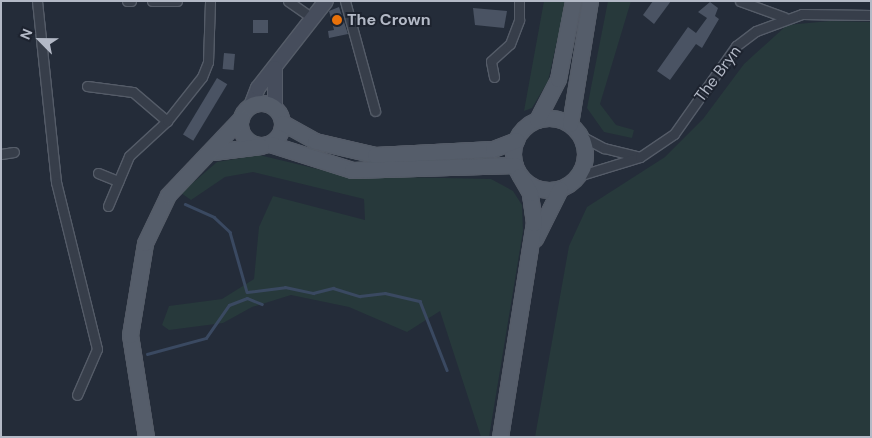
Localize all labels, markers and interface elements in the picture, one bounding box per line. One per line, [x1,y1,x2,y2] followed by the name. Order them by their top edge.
[347,10,431,30] place label: The Crown
[331,14,343,26] marker: The Crown
[15,15,65,65] north arrow
[16,26,36,42] text: N
[691,42,745,106] street label: The Bryn

